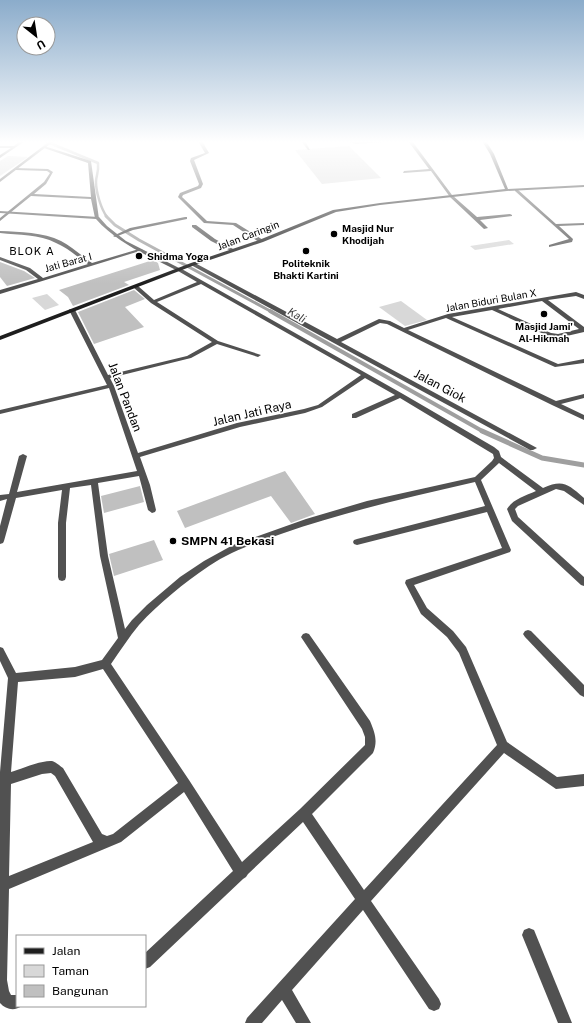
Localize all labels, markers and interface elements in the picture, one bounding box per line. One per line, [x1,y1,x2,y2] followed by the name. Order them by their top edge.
[16,16,56,56] north arrow
[35,37,47,52] text: U
[215,218,281,252] street label: Jalan Caringin
[342,222,394,246] place label: Masjid Nur Khodijah
[329,229,339,239] marker: Masjid Nur Khodijah
[9,245,55,257] district label: BLOK A
[301,246,311,256] marker: Politeknik Bhakti Kartini
[43,250,93,274] street label: Jati Barat I
[147,250,209,262] place label: Shidma Yoga
[134,251,144,261] marker: Shidma Yoga
[273,257,339,281] place label: Politeknik Bhakti Kartini
[445,286,538,314] street label: Jalan Biduri Bulan X
[286,305,308,325] water label: Kali
[539,309,549,319] marker: Masjid Jami' Al-Hikmah
[515,320,573,344] place label: Masjid Jami' Al-Hikmah
[105,360,145,434] street label: Jalan Pandan
[412,367,469,406] street label: Jalan Giok
[211,397,293,429] street label: Jalan Jati Raya
[181,534,274,548] place label: SMPN 41 Bekasi
[168,536,178,546] marker: SMPN 41 Bekasi
[16,935,146,1007] legend
[52,944,81,958] text: Jalan
[52,964,89,978] text: Taman
[52,984,108,998] text: Bangunan

